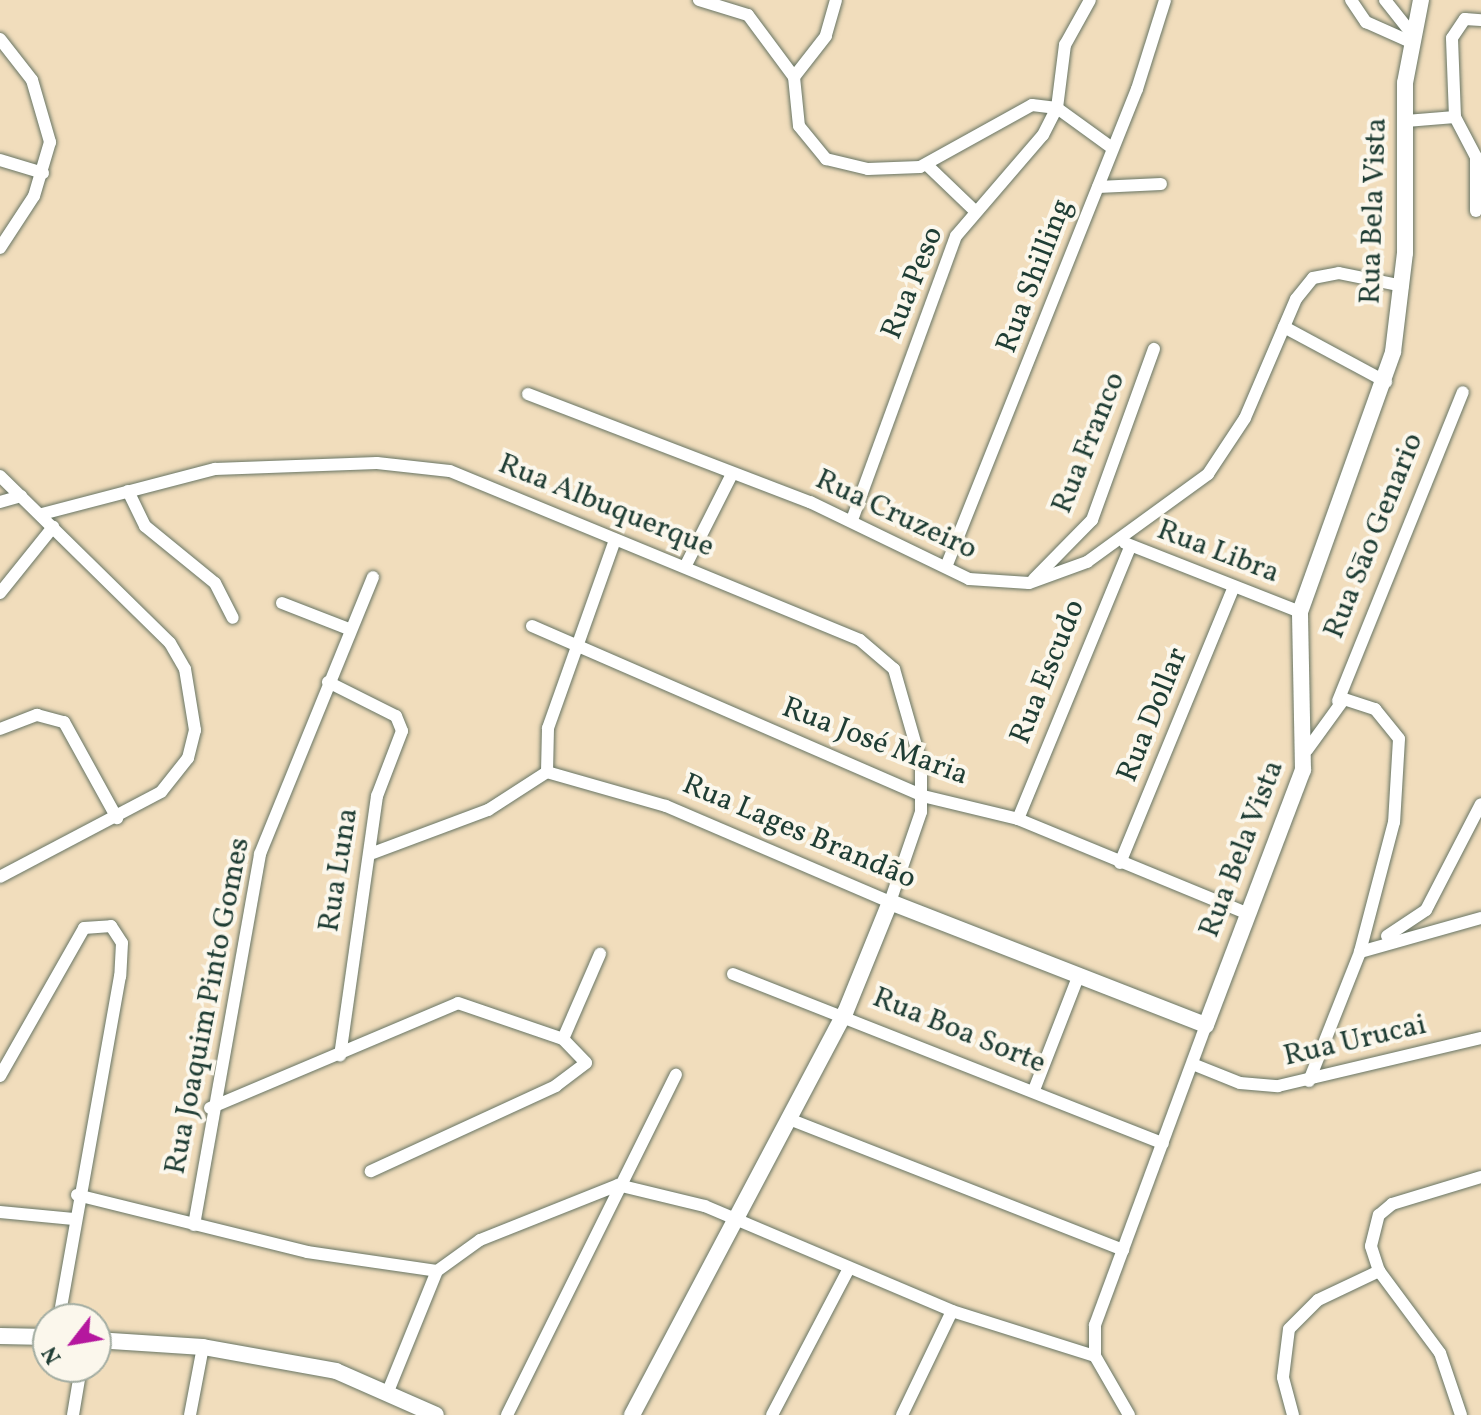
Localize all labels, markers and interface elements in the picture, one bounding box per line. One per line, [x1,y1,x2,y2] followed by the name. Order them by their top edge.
[1353,117,1395,305] street label: Rua Bela Vista
[989,194,1081,358] street label: Rua Shilling
[874,221,952,345] street label: Rua Peso
[1044,367,1134,519] street label: Rua Franco
[1316,428,1432,644] street label: Rua Sāo Genario
[493,446,719,566] street label: Rua Albuquerque
[809,462,983,568] street label: Rua Cruzeiro
[1152,512,1284,592] street label: Rua Libra
[1003,595,1093,749] street label: Rua Escudo
[1110,643,1196,787] street label: Rua Dollar
[777,690,973,794] street label: Rua José Maria
[1192,755,1292,943] street label: Rua Bela Vista
[677,767,921,897] street label: Rua Lages Brandão
[311,805,367,935] street label: Rua Luna
[158,835,258,1177] street label: Rua Joaquim Pinto Gomes
[867,980,1051,1082] street label: Rua Boa Sorte
[1280,1007,1430,1075] street label: Rua Urucai
[32,1303,112,1383] north arrow
[35,1340,70,1369] text: N

